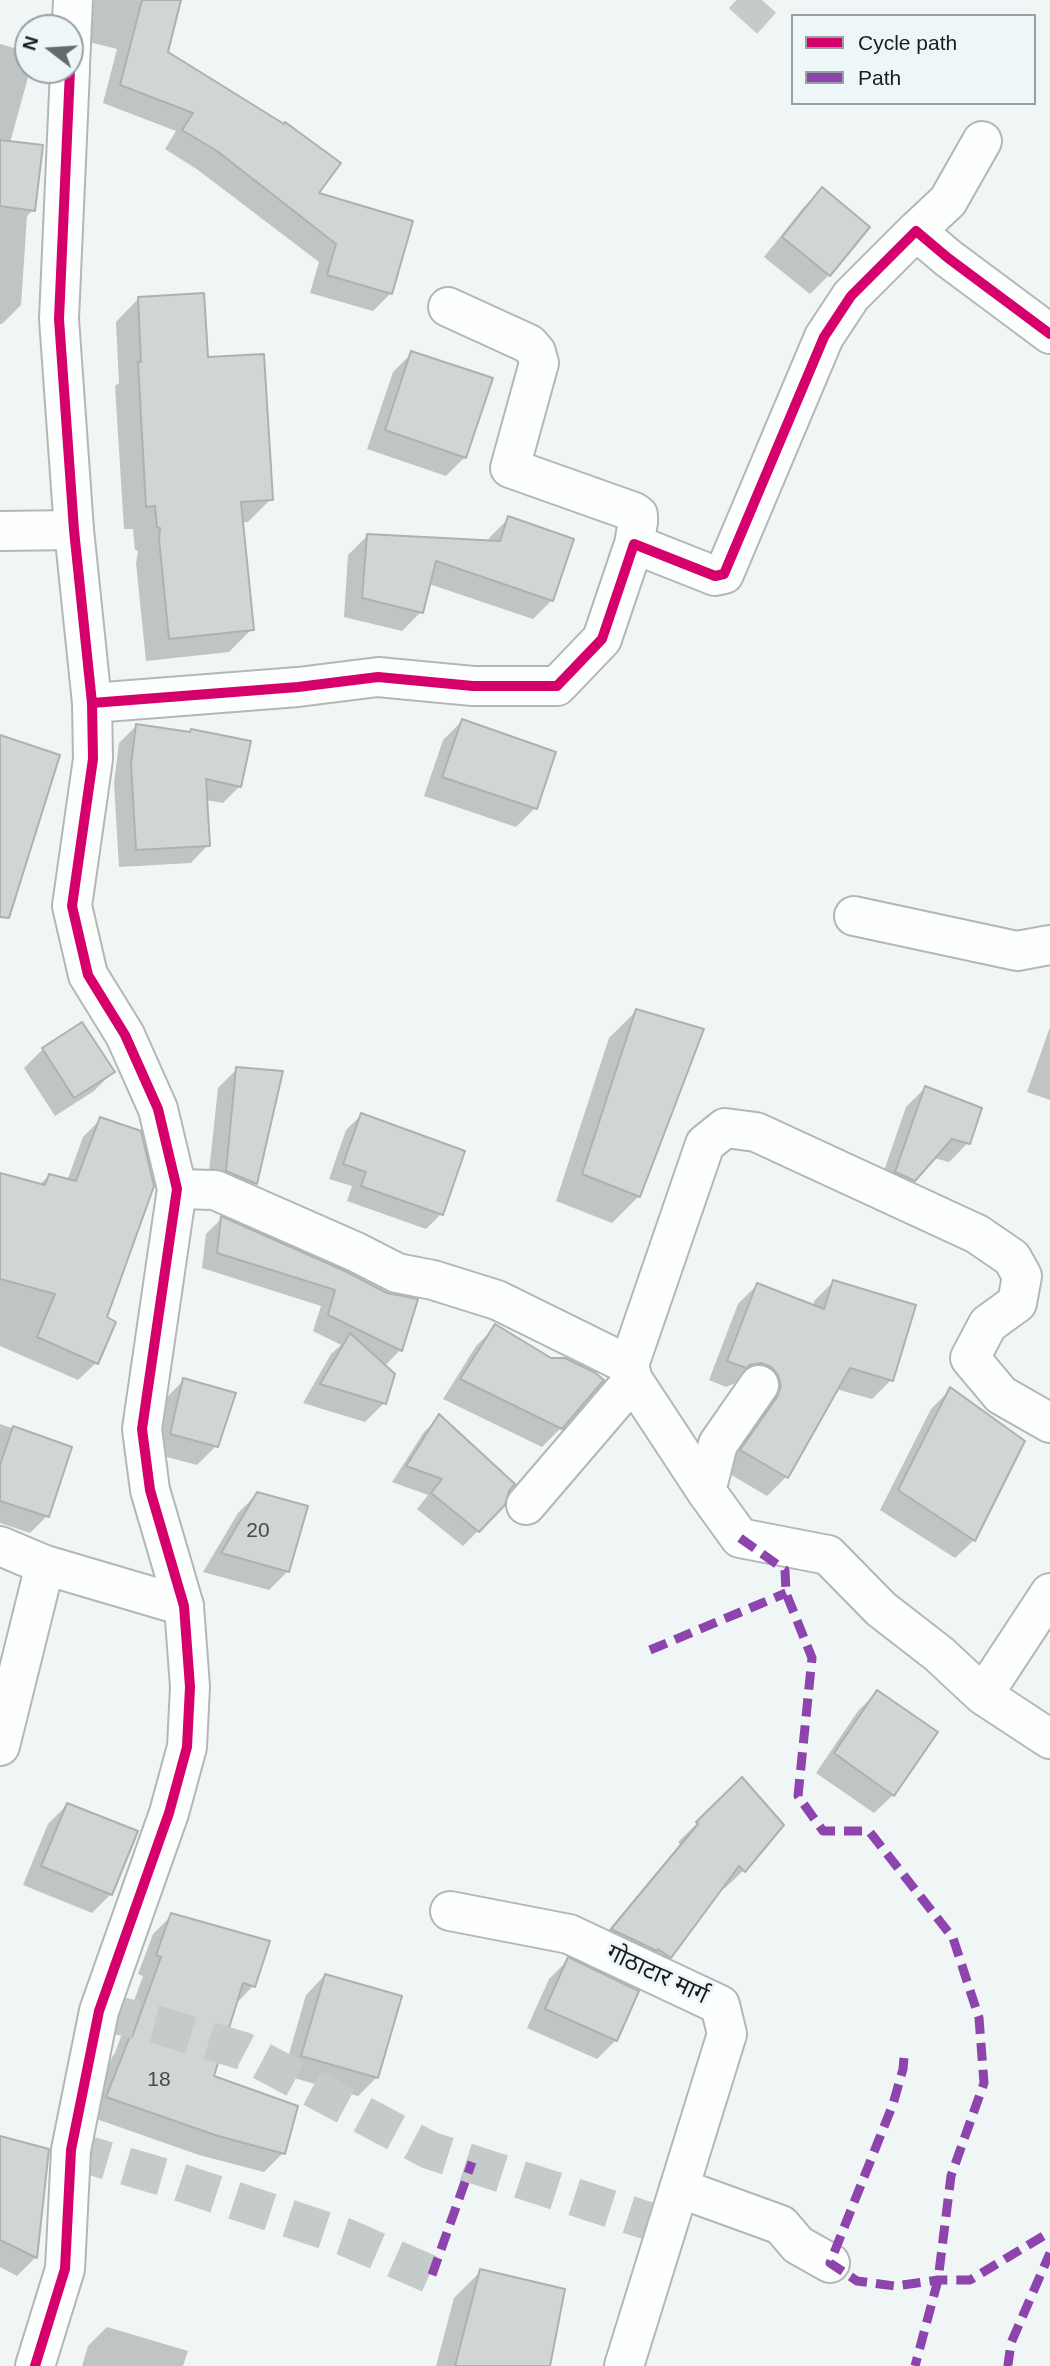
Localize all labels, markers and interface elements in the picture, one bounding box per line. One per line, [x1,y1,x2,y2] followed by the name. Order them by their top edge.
[14,14,84,84] north arrow
[791,14,1036,105] legend
[858,31,957,54] text: Cycle path
[18,34,42,53] text: N
[858,66,901,89] text: Path
[246,1518,270,1544] house number: 20
[602,1939,712,2011] street label: गोठाटार मार्ग
[147,2067,171,2093] house number: 18

